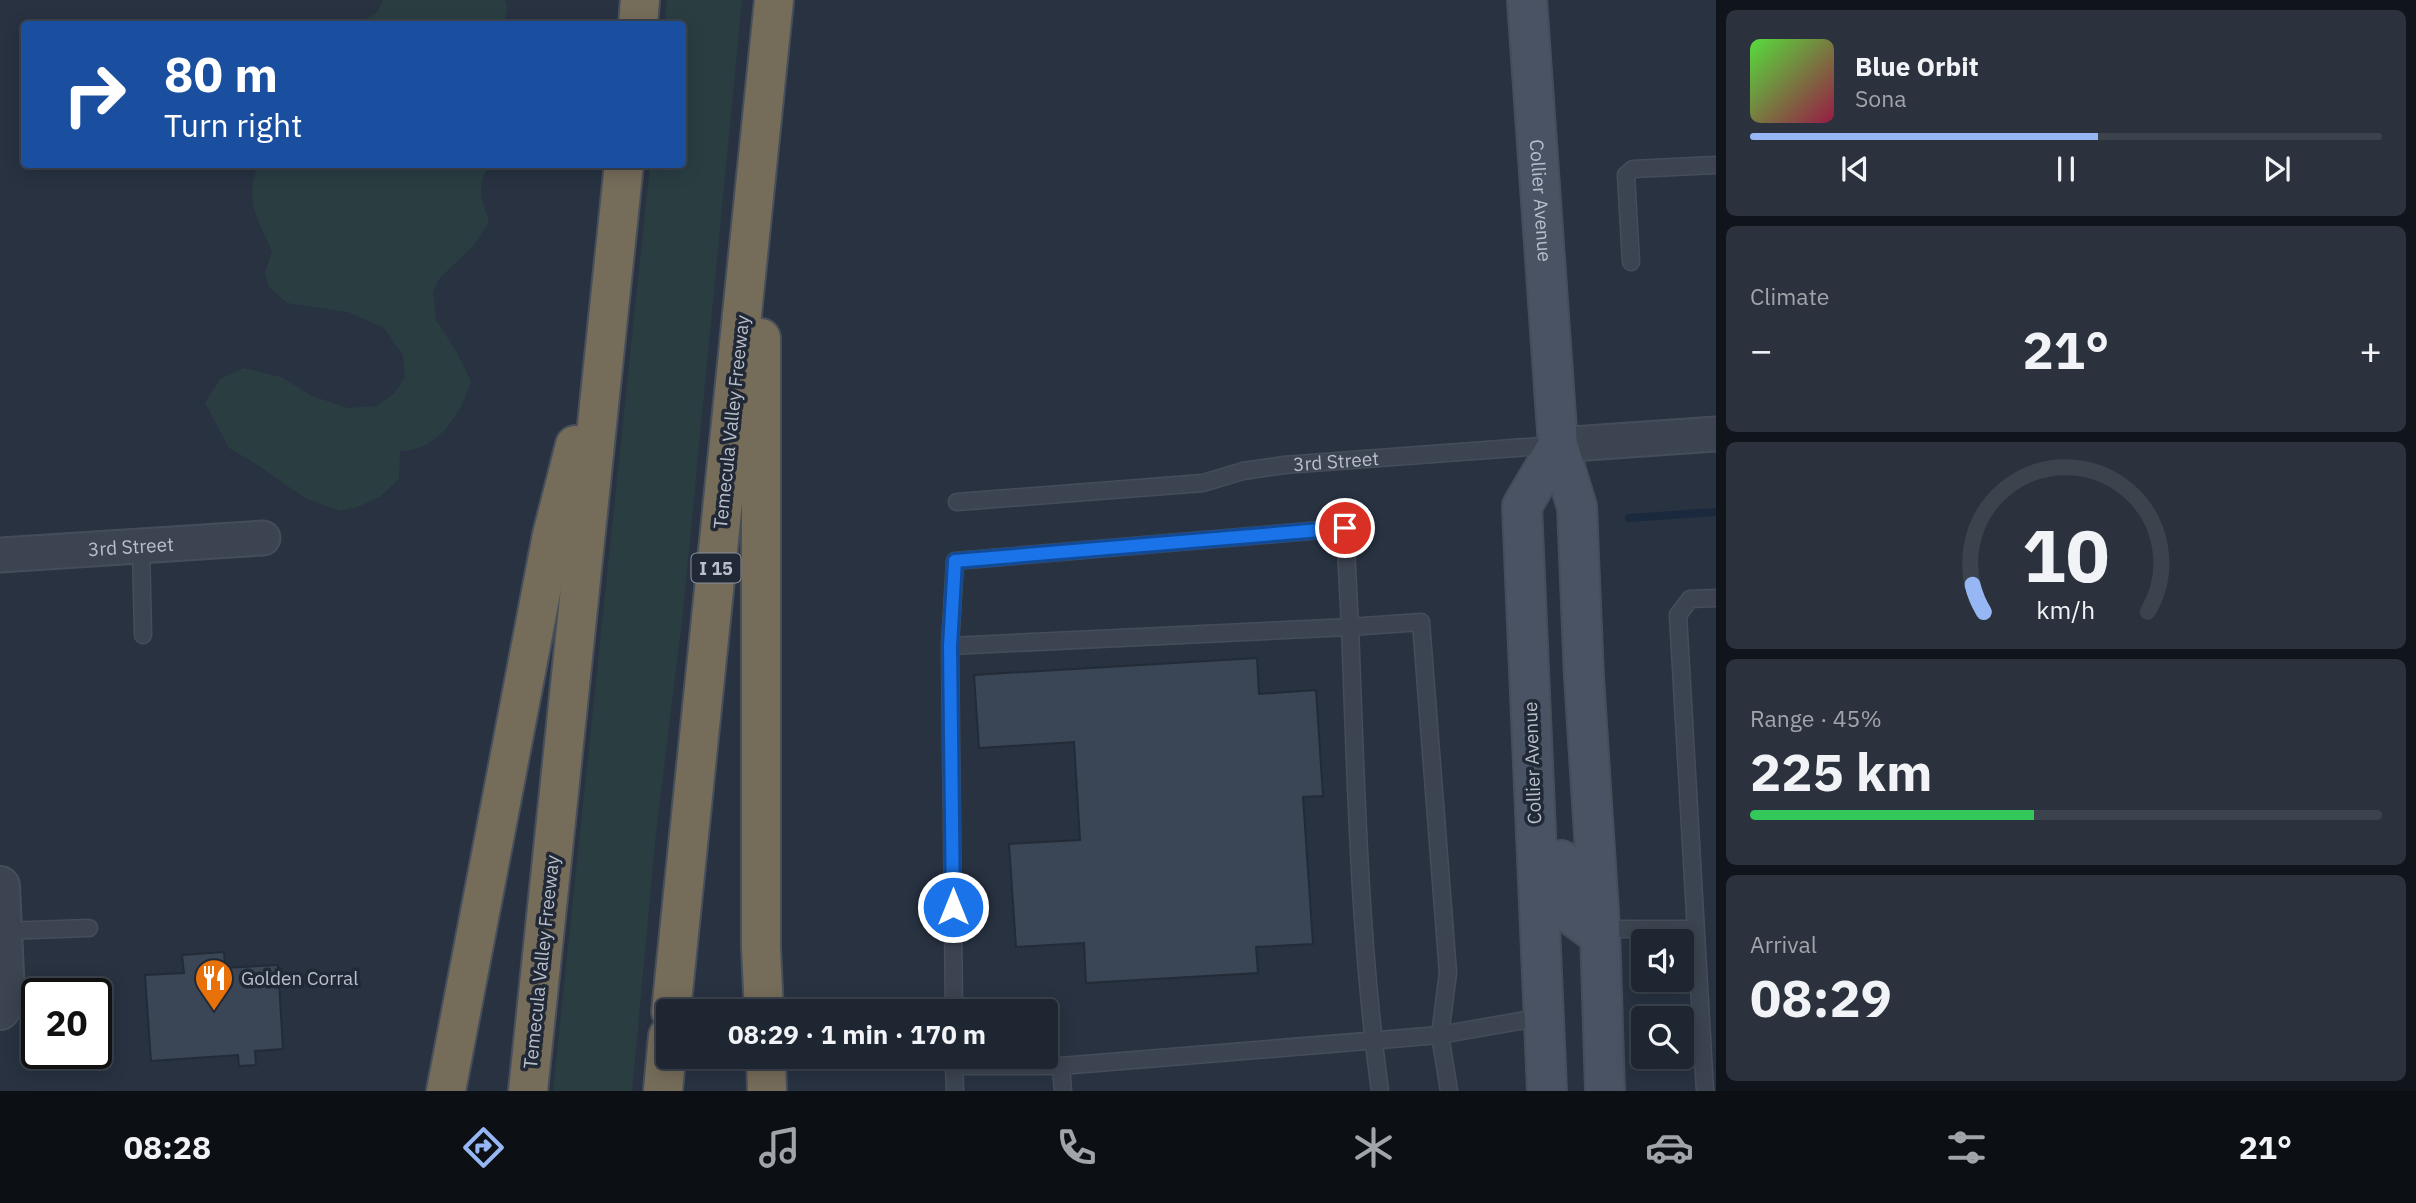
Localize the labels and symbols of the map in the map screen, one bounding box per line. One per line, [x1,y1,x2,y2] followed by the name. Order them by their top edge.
[1525,138,1557,263] street label: Collier Avenue
[708,313,754,530] street label: Temecula Valley Freeway
[1292,446,1380,476] street label: 3rd Street
[1315,498,1375,558] pin
[87,532,174,561] street label: 3rd Street
[692,554,740,582] road number: I 15
[1518,701,1546,825] street label: Collier Avenue
[518,853,564,1070] street label: Temecula Valley Freeway
[916,870,990,944] position arrow
[193,957,235,1012] restaurant icon: Golden Corral
[241,966,358,990] place label: Golden Corral
[21,978,112,1069] speed limit sign: 20

